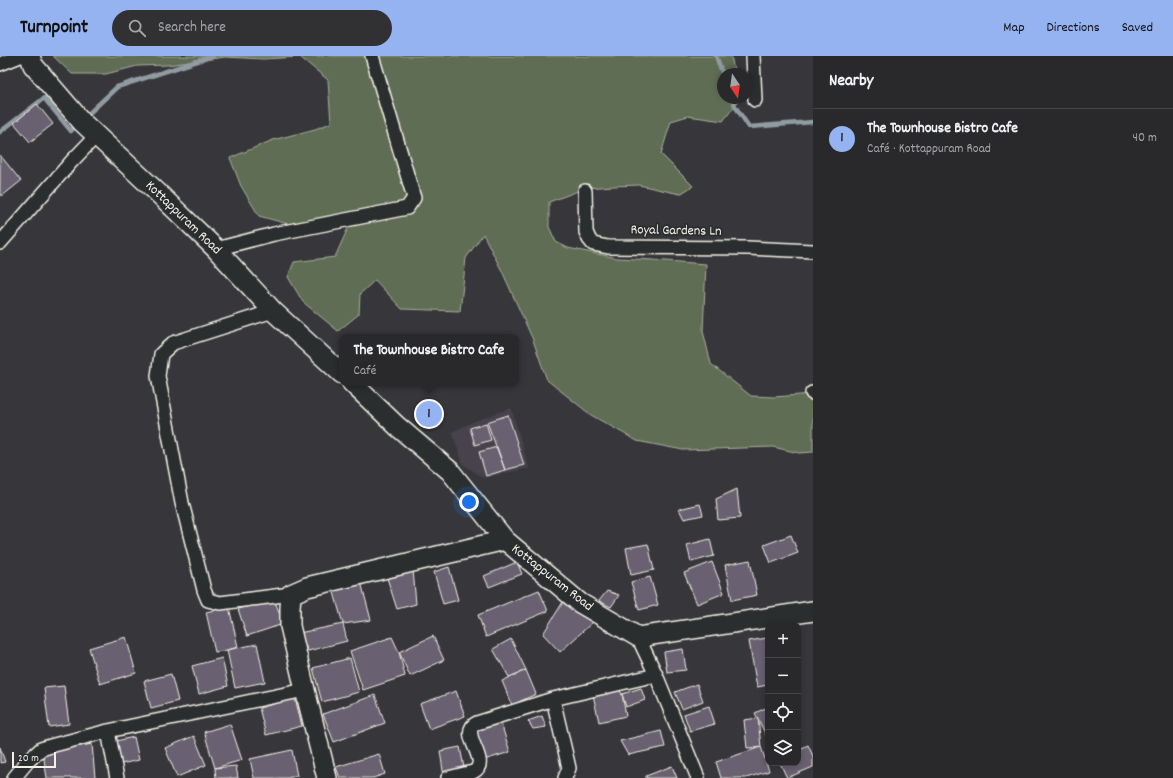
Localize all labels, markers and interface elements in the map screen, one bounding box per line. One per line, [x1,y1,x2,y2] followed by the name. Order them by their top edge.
[112,10,392,46] search box
[20,15,88,42] text: Turnpoint
[126,17,148,39] icon: search
[158,17,226,39] text: Search here
[1003,18,1025,38] text: Map
[1047,18,1100,38] text: Directions
[1122,18,1153,38] text: Saved
[717,68,753,104] north arrow
[829,70,873,94] text: Nearby
[867,118,1018,140] text: The Townhouse Bistro Cafe
[841,129,843,148] text: 1
[1133,129,1157,148] text: 40 m
[867,140,991,159] text: Café · Kottappuram Road
[140,176,226,260] street label: Kottappuram Road
[630,220,722,242] street label: Royal Gardens Ln
[339,334,519,386] popup
[354,340,504,362] text: The Townhouse Bistro Cafe
[354,362,376,381] text: Café
[416,399,442,429] pin: 1
[459,492,479,512] your location
[507,540,597,616] street label: Kottappuram Road
[765,622,801,766] map controls
[765,622,801,658] button: +
[765,658,801,694] button: −
[765,694,801,730] button: locate
[765,730,801,766] button: layers
[12,750,56,769] scale bar
[18,751,39,767] text: 20 m

